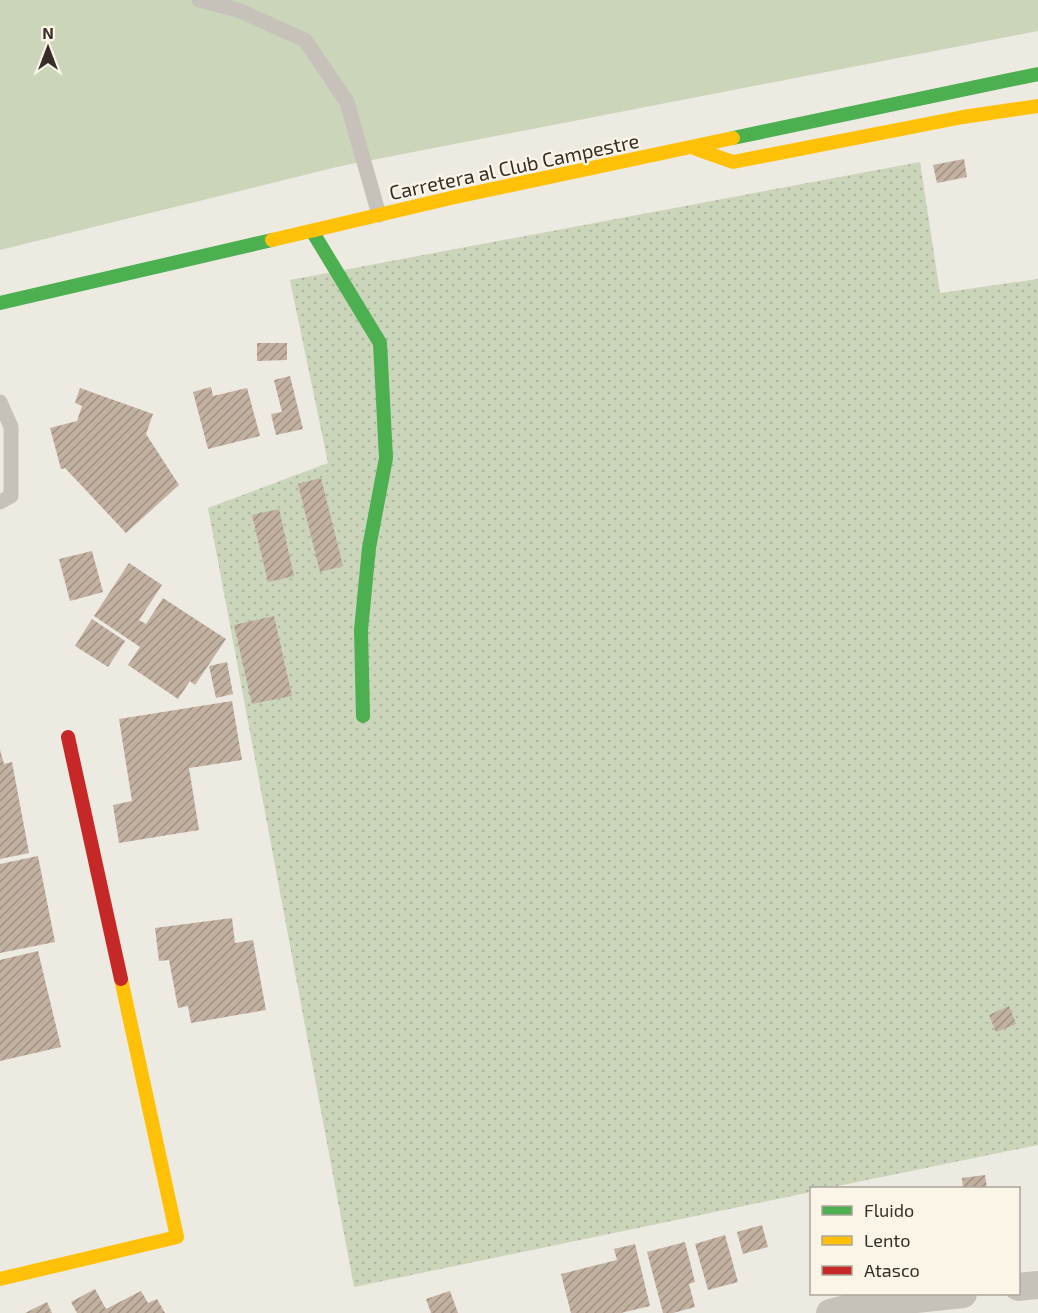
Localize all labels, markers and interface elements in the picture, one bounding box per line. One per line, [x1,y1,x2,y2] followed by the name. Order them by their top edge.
[18,18,78,78] north arrow
[42,23,54,42] text: N
[387,128,641,204] street label: Carretera al Club Campestre
[810,1187,1020,1295] legend
[864,1199,914,1221] text: Fluido
[864,1229,910,1251] text: Lento
[864,1259,920,1281] text: Atasco

